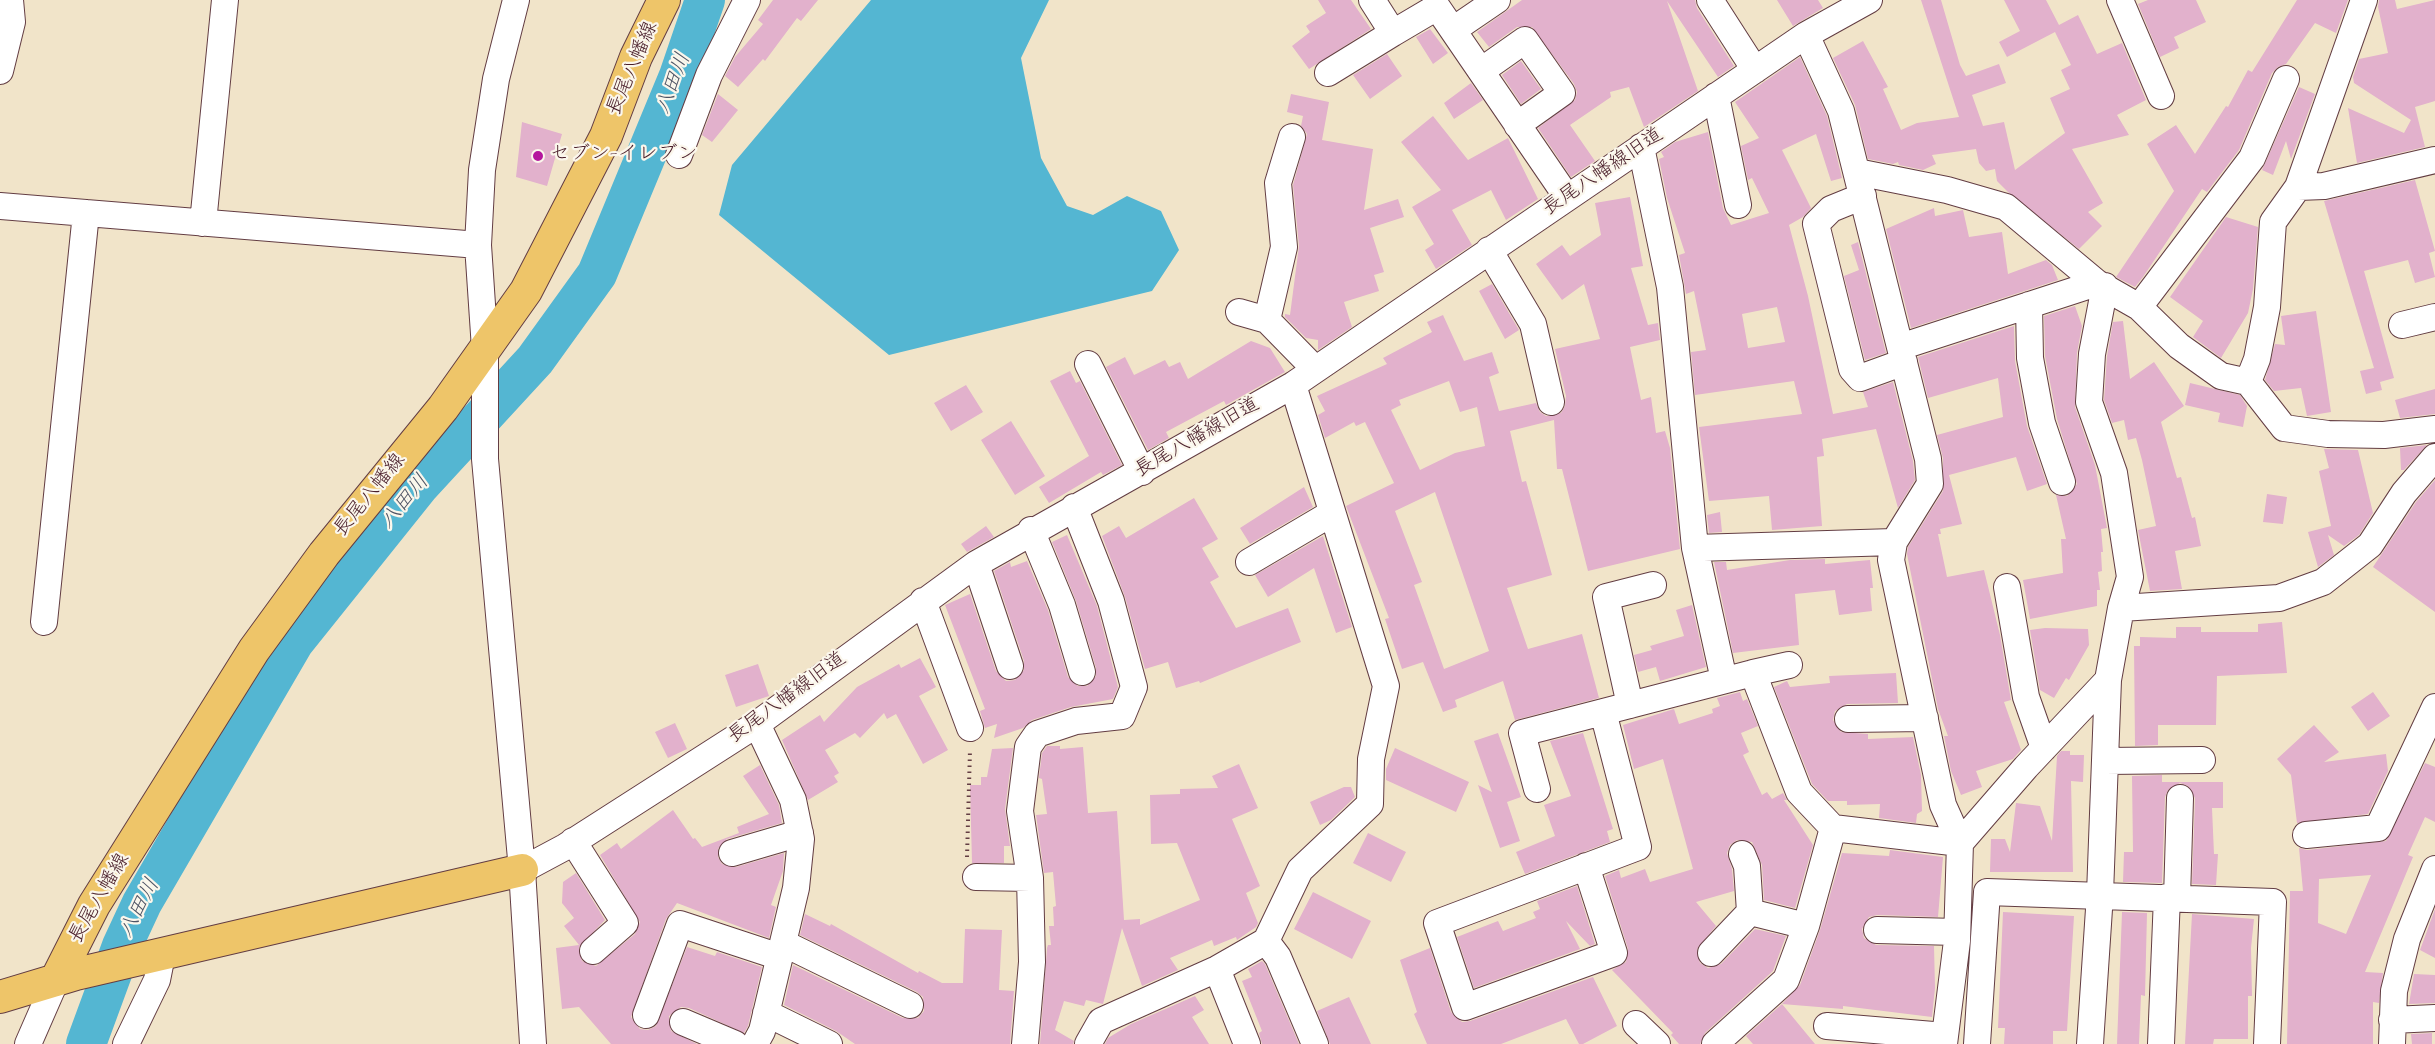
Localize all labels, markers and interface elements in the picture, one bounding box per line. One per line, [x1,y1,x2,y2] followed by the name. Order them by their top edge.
[603,18,665,120] street label: 長尾八幡線
[652,50,698,118] water label: 八田川
[1539,124,1669,222] street label: 長尾八幡線旧道
[550,144,697,168] place label: セブン-イレブン
[531,149,545,163] marker: セブン-イレブン
[1131,394,1265,484] street label: 長尾八幡線旧道
[330,450,412,542] street label: 長尾八幡線
[376,471,436,535] water label: 八田川
[724,648,852,750] street label: 長尾八幡線旧道
[66,850,136,948] street label: 長尾八幡線
[115,875,167,943] water label: 八田川

